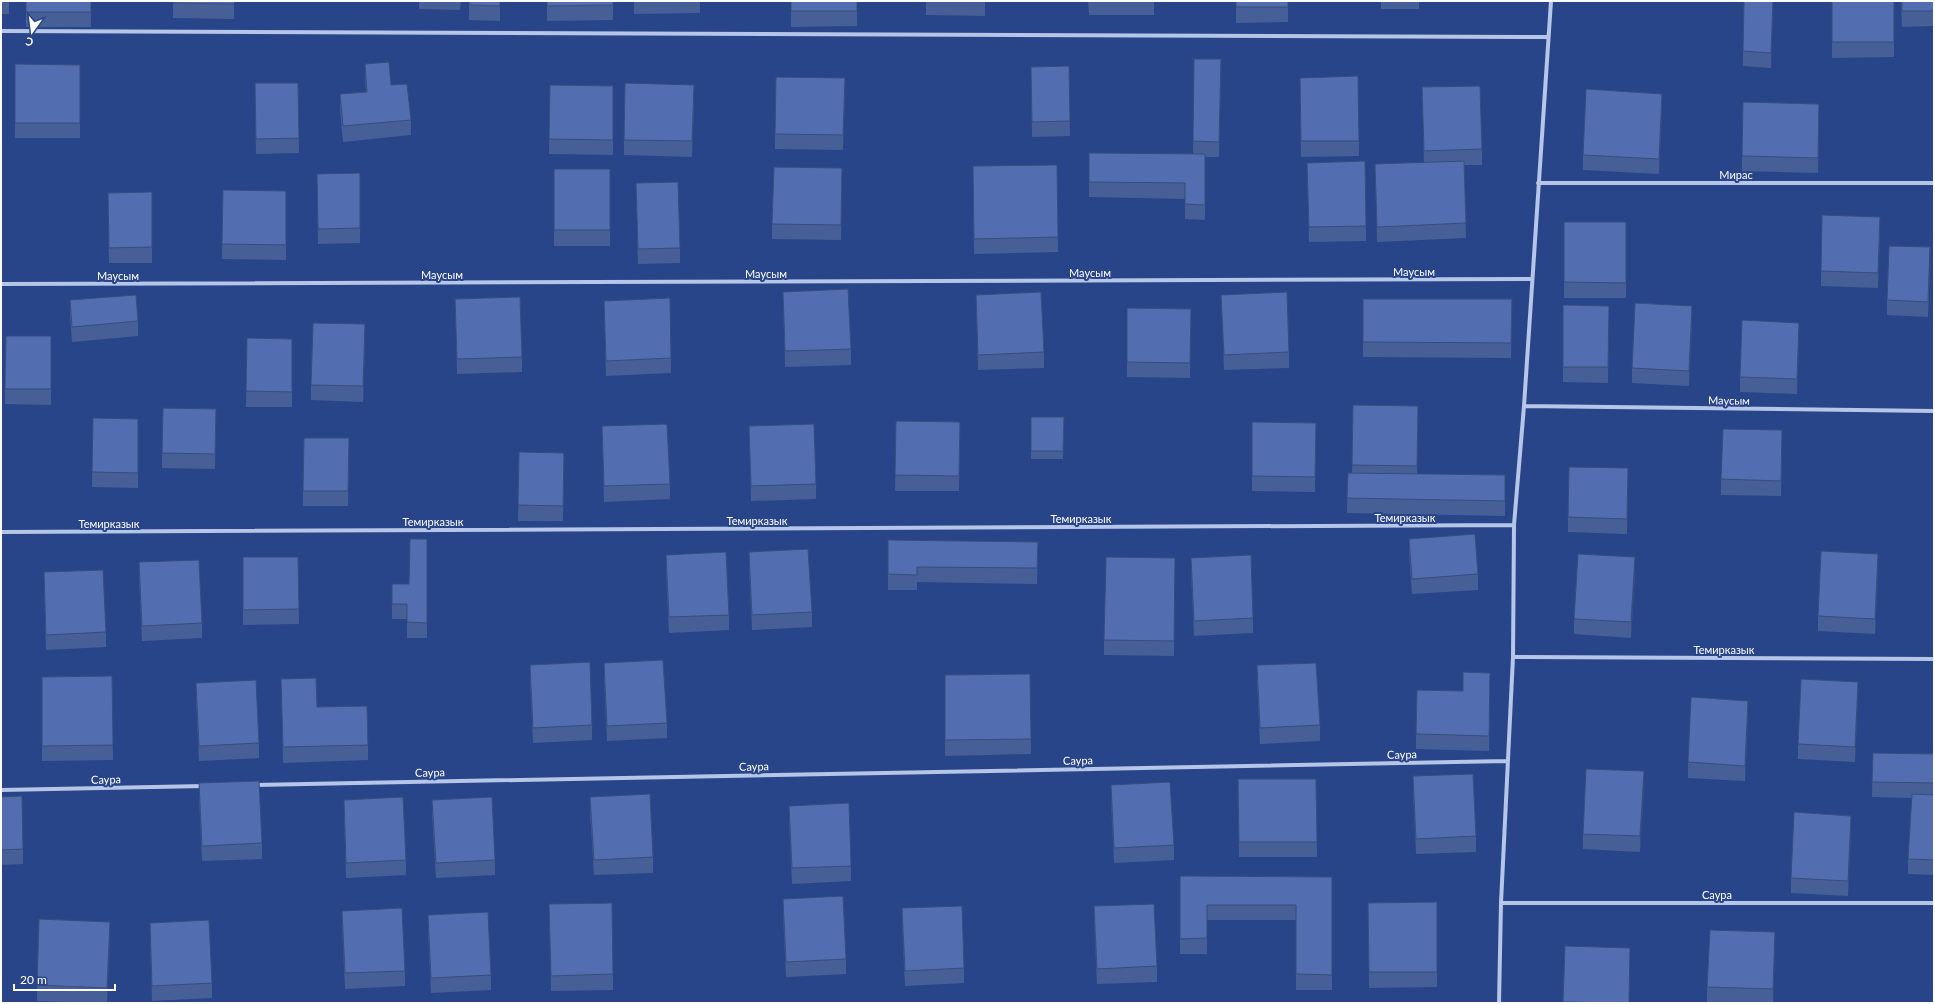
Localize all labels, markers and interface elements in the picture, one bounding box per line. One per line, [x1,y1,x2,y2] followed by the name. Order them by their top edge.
[12,12,52,52] north arrow
[24,35,35,49] text: С
[1719,168,1753,181] street label: Мирас
[1393,265,1435,278] street label: Маусым
[1069,266,1111,279] street label: Маусым
[745,267,787,280] street label: Маусым
[421,268,463,281] street label: Маусым
[97,269,139,282] street label: Маусым
[1708,393,1750,407] street label: Маусым
[1375,511,1436,524] street label: Темирказык
[1051,512,1112,525] street label: Темирказык
[727,514,788,527] street label: Темирказык
[403,515,464,528] street label: Темирказык
[79,517,140,530] street label: Темирказык
[1694,643,1755,656] street label: Темирказык
[1387,747,1417,761] street label: Саура
[1063,753,1093,767] street label: Саура
[739,759,769,773] street label: Саура
[415,765,445,779] street label: Саура
[91,772,121,786] street label: Саура
[1702,888,1732,901] street label: Саура
[14,966,115,992] scale bar
[20,972,47,987] text: 20 m

